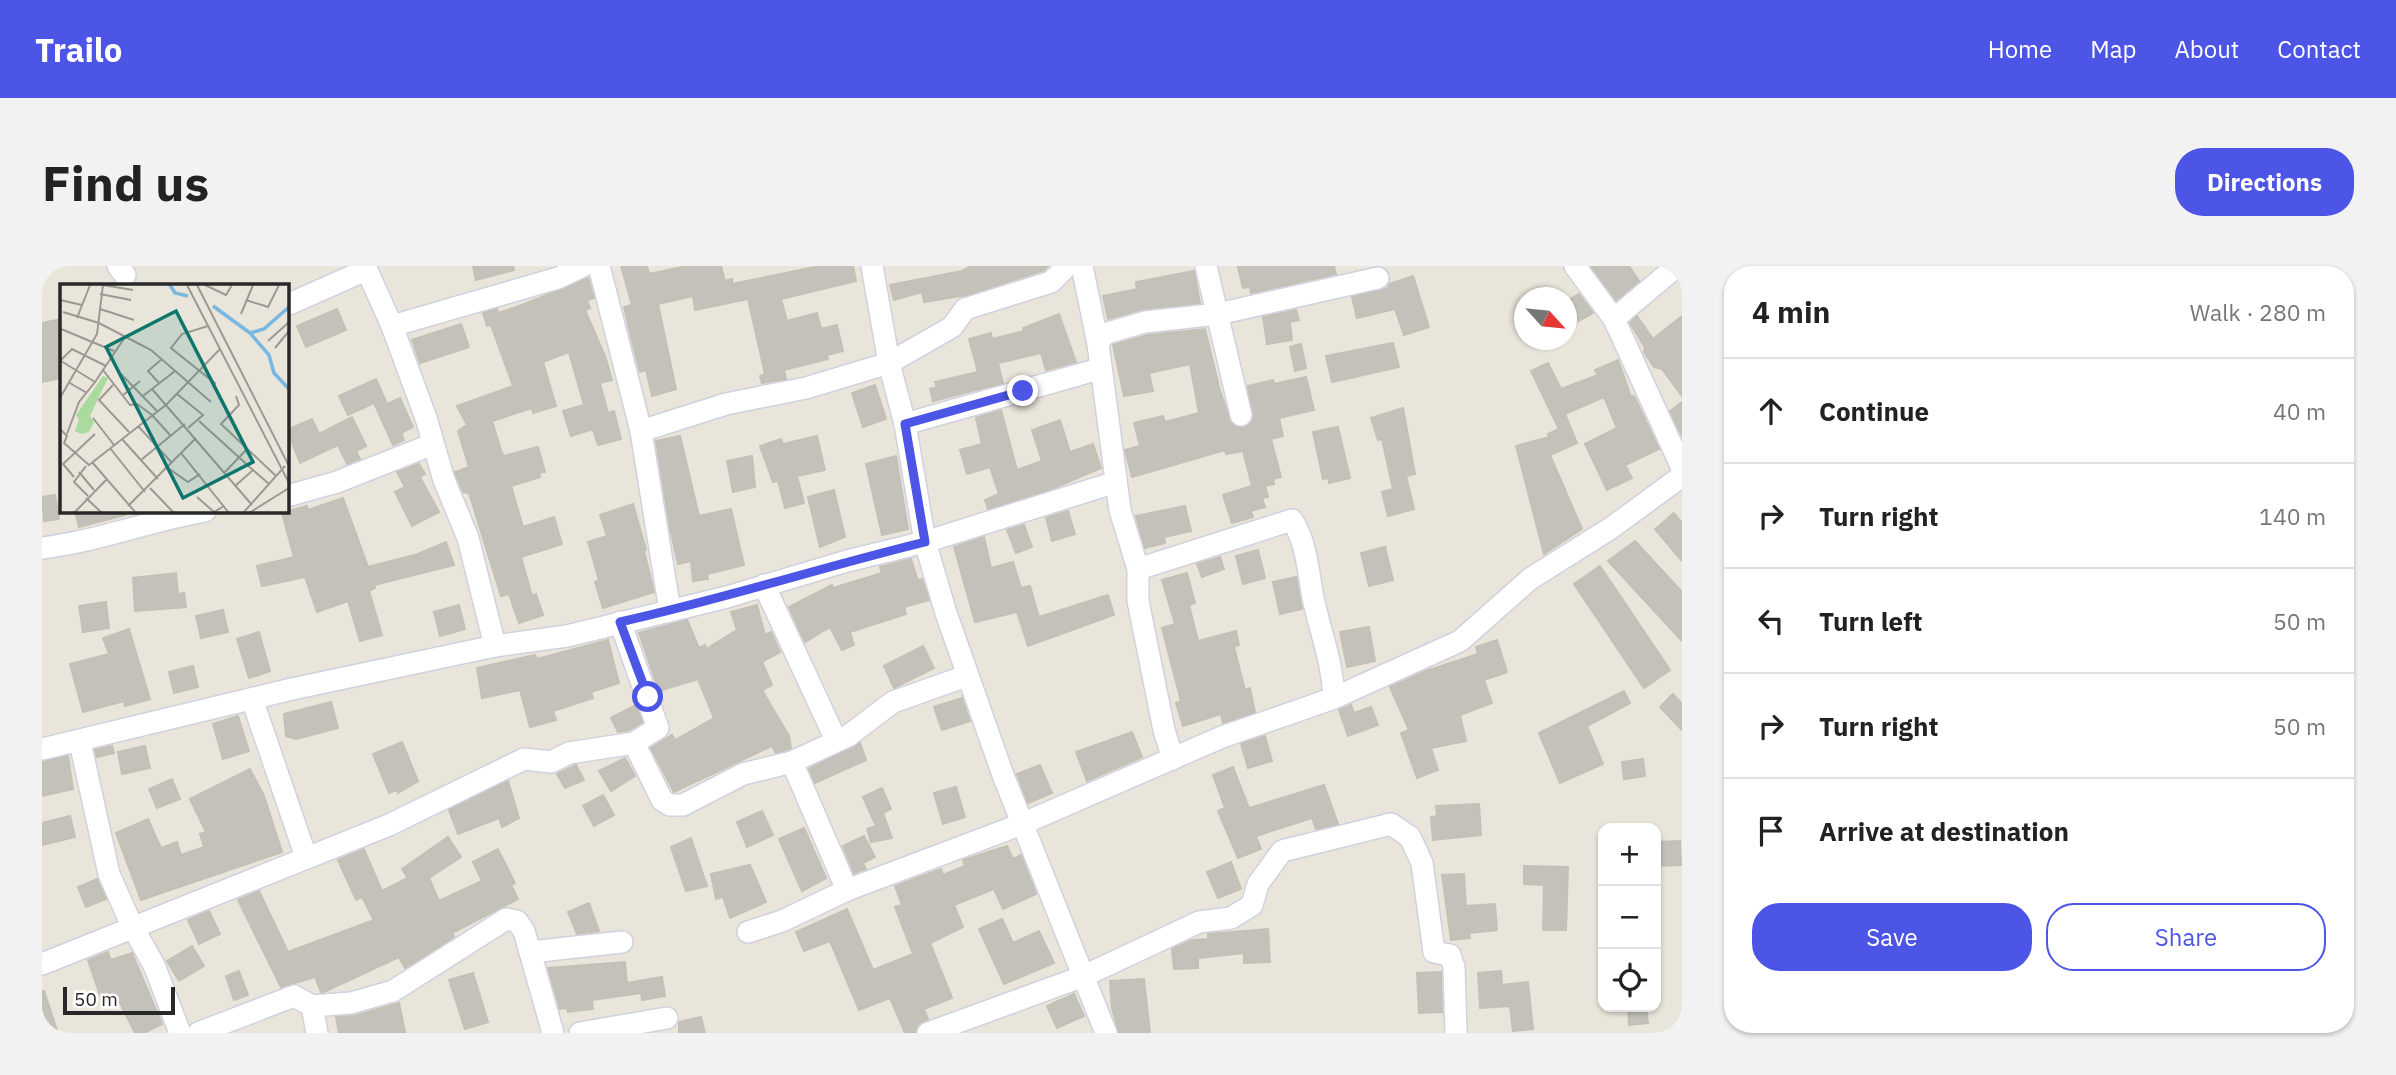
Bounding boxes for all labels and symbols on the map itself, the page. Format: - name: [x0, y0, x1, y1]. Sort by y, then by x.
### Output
- inset map: [60, 284, 289, 513]
- north arrow: [1514, 287, 1577, 350]
- route end: [1007, 375, 1038, 406]
- route start: [632, 681, 663, 712]
- scale bar: [63, 984, 175, 1016]

